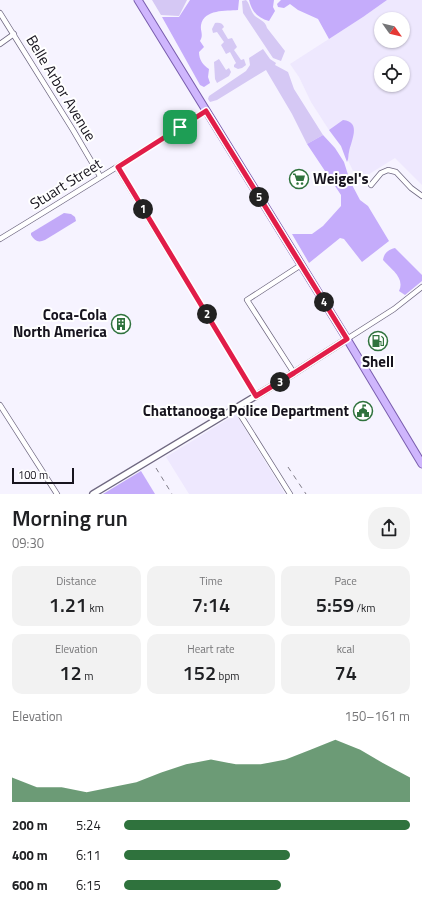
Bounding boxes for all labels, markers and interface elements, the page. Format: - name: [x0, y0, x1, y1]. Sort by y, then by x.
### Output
- north arrow: [374, 12, 410, 48]
- map controls: [374, 12, 410, 92]
- street label: Belle Arbor Avenue: [21, 30, 102, 145]
- button: locate: [374, 56, 410, 92]
- pin: [163, 110, 197, 144]
- icon: arrive: [169, 116, 191, 138]
- street label: Stuart Street: [25, 152, 107, 215]
- place label: Weigel's: [313, 167, 369, 190]
- supermarket icon: Weigel's: [288, 168, 310, 190]
- pin: 5: [249, 187, 269, 207]
- text: 5: [256, 189, 262, 205]
- pin: 1: [133, 199, 153, 219]
- text: 1: [140, 201, 146, 217]
- pin: 4: [314, 292, 334, 312]
- text: 4: [321, 294, 327, 310]
- place label: Coca-Cola North America: [13, 303, 107, 343]
- pin: 2: [197, 304, 217, 324]
- text: 2: [204, 306, 210, 322]
- building icon: Coca-Cola North America: [110, 313, 132, 335]
- fuel station icon: Shell: [367, 330, 389, 352]
- place label: Shell: [362, 350, 394, 373]
- pin: 3: [270, 372, 290, 392]
- text: 3: [277, 374, 283, 390]
- place label: Chattanooga Police Department: [143, 399, 350, 422]
- public building icon: Chattanooga Police Department: [352, 400, 374, 422]
- scale bar: [12, 466, 74, 485]
- text: 100 m: [18, 467, 48, 483]
- text: Morning run: [12, 501, 128, 535]
- button: share: [368, 507, 410, 549]
- text: 09:30: [12, 533, 44, 553]
- text: Distance: [56, 573, 96, 589]
- text: Time: [200, 573, 222, 589]
- text: Pace: [335, 573, 357, 589]
- text: 1.21: [49, 589, 87, 620]
- text: 7:14: [192, 589, 230, 620]
- text: 5:59: [316, 589, 354, 620]
- text: km: [87, 600, 104, 616]
- text: /km: [354, 600, 376, 616]
- text: Elevation: [55, 641, 98, 657]
- text: Heart rate: [187, 641, 235, 657]
- text: kcal: [337, 641, 355, 657]
- text: 12: [59, 657, 82, 688]
- text: 152: [183, 657, 216, 688]
- text: 74: [334, 657, 357, 688]
- text: m: [82, 668, 93, 684]
- text: bpm: [216, 668, 239, 684]
- text: Elevation: [12, 706, 63, 726]
- text: 150–161 m: [344, 706, 410, 726]
- text: 200 m: [12, 815, 48, 835]
- text: 5:24: [76, 815, 101, 835]
- text: 400 m: [12, 845, 48, 865]
- text: 6:11: [76, 845, 101, 865]
- text: 600 m: [12, 875, 48, 895]
- text: 6:15: [76, 875, 101, 895]

